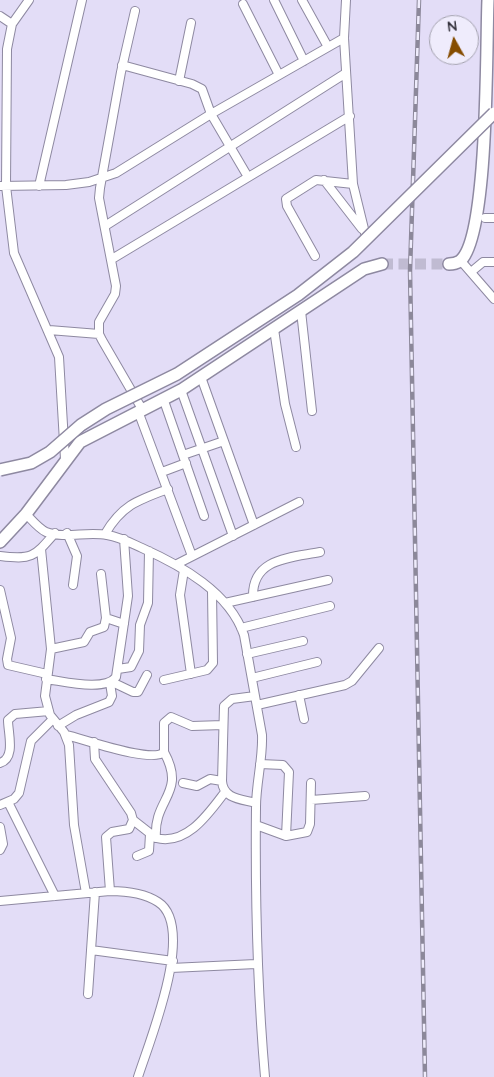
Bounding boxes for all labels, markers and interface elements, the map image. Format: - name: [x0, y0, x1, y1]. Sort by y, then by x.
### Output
- north arrow: [429, 15, 479, 65]
- text: N: [446, 17, 458, 36]

